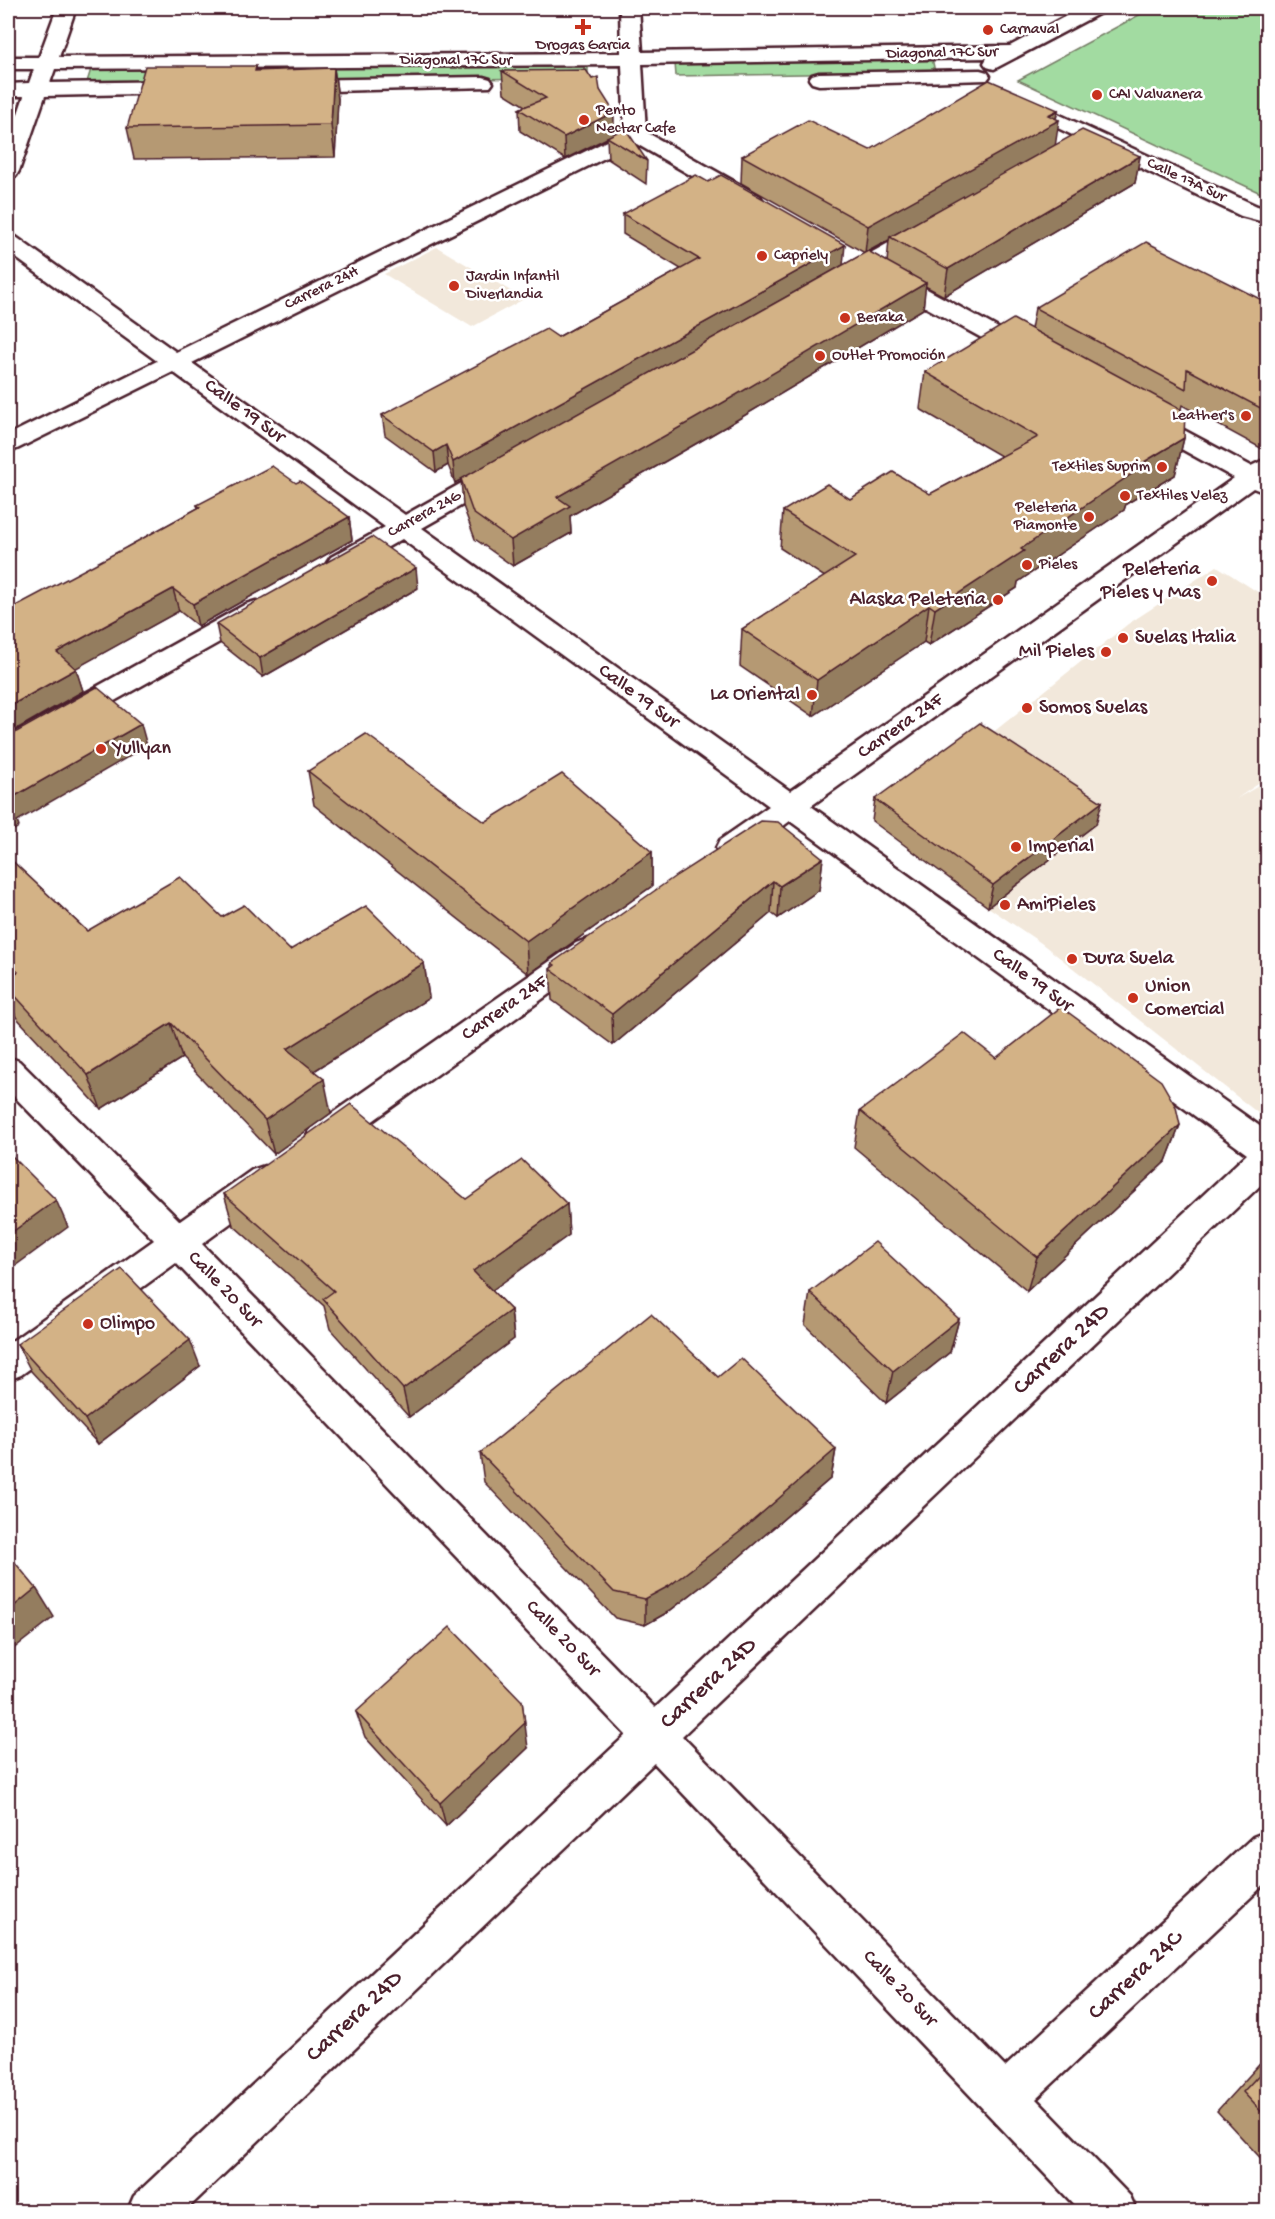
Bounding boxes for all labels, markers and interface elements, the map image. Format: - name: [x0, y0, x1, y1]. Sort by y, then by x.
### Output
- marker: Drogas Garcia: [576, 20, 590, 34]
- place label: Carnaval: [1000, 21, 1059, 40]
- marker: Carnaval: [981, 23, 995, 37]
- place label: Drogas Garcia: [535, 37, 631, 56]
- street label: Diagonal 17C Sur: [885, 44, 999, 64]
- street label: Diagonal 17C Sur: [399, 52, 513, 71]
- place label: CAI Valvanera: [1109, 86, 1204, 105]
- marker: CAI Valvanera: [1090, 88, 1104, 102]
- place label: Pento Nectar Cafe: [595, 102, 676, 139]
- marker: Pento Nectar Cafe: [577, 113, 591, 127]
- street label: Calle 17A Sur: [1143, 154, 1230, 208]
- place label: Capriely: [774, 247, 828, 266]
- marker: Capriely: [755, 249, 769, 263]
- street label: Carrera 24H: [282, 263, 363, 315]
- place label: Jardin Infantil Diverlandia: [465, 268, 560, 305]
- marker: Jardin Infantil Diverlandia: [447, 279, 461, 293]
- place label: Beraka: [856, 309, 905, 328]
- marker: Beraka: [838, 311, 852, 325]
- place label: Outlet Promoción: [832, 347, 945, 366]
- marker: Outlet Promoción: [813, 349, 827, 363]
- street label: Calle 19 Sur: [199, 375, 290, 450]
- place label: Leather's: [1172, 407, 1235, 426]
- marker: Leather's: [1239, 409, 1253, 423]
- place label: Textiles Suprim: [1051, 458, 1151, 477]
- marker: Textiles Suprim: [1155, 460, 1169, 474]
- street label: Carrera 24G: [385, 487, 466, 543]
- place label: Textiles Velez: [1136, 487, 1228, 506]
- marker: Textiles Velez: [1118, 489, 1132, 503]
- place label: Peleteria Piamonte: [1013, 499, 1078, 536]
- marker: Peleteria Piamonte: [1082, 510, 1096, 524]
- place label: Pieles: [1038, 556, 1078, 575]
- marker: Pieles: [1020, 558, 1034, 572]
- place label: Peleteria Pieles y Mas: [1100, 559, 1201, 605]
- marker: Peleteria Pieles y Mas: [1205, 574, 1219, 588]
- place label: Alaska Peleteria: [849, 589, 987, 612]
- marker: Alaska Peleteria: [991, 593, 1005, 607]
- place label: Suelas Italia: [1135, 627, 1236, 650]
- marker: Suelas Italia: [1116, 631, 1130, 645]
- place label: Mil Pieles: [1019, 641, 1095, 664]
- marker: Mil Pieles: [1099, 645, 1113, 659]
- street label: Calle 19 Sur: [593, 660, 684, 735]
- place label: La Oriental: [710, 684, 800, 707]
- marker: La Oriental: [805, 688, 819, 702]
- street label: Carrera 24F: [854, 688, 950, 765]
- place label: Somos Suelas: [1039, 697, 1148, 720]
- marker: Somos Suelas: [1020, 701, 1034, 715]
- place label: Yullyan: [111, 738, 171, 761]
- marker: Yullyan: [94, 742, 108, 756]
- place label: Imperial: [1028, 836, 1094, 859]
- marker: Imperial: [1009, 840, 1023, 854]
- place label: AmiPieles: [1017, 894, 1096, 917]
- marker: AmiPieles: [998, 898, 1012, 912]
- street label: Calle 19 Sur: [987, 944, 1078, 1019]
- place label: Dura Suela: [1082, 948, 1175, 971]
- marker: Dura Suela: [1065, 952, 1079, 966]
- street label: Carrera 24F: [458, 970, 554, 1047]
- place label: Union Comercial: [1145, 976, 1224, 1022]
- marker: Union Comercial: [1126, 991, 1140, 1005]
- street label: Calle 20 Sur: [182, 1247, 267, 1334]
- street label: Carrera 24D: [1008, 1298, 1117, 1402]
- place label: Olimpo: [100, 1313, 155, 1336]
- marker: Olimpo: [81, 1317, 95, 1331]
- street label: Calle 20 Sur: [520, 1596, 605, 1683]
- street label: Carrera 24D: [655, 1632, 764, 1736]
- street label: Carrera 24C: [1082, 1923, 1191, 2027]
- street label: Calle 20 Sur: [857, 1946, 942, 2033]
- street label: Carrera 24D: [301, 1965, 410, 2069]

